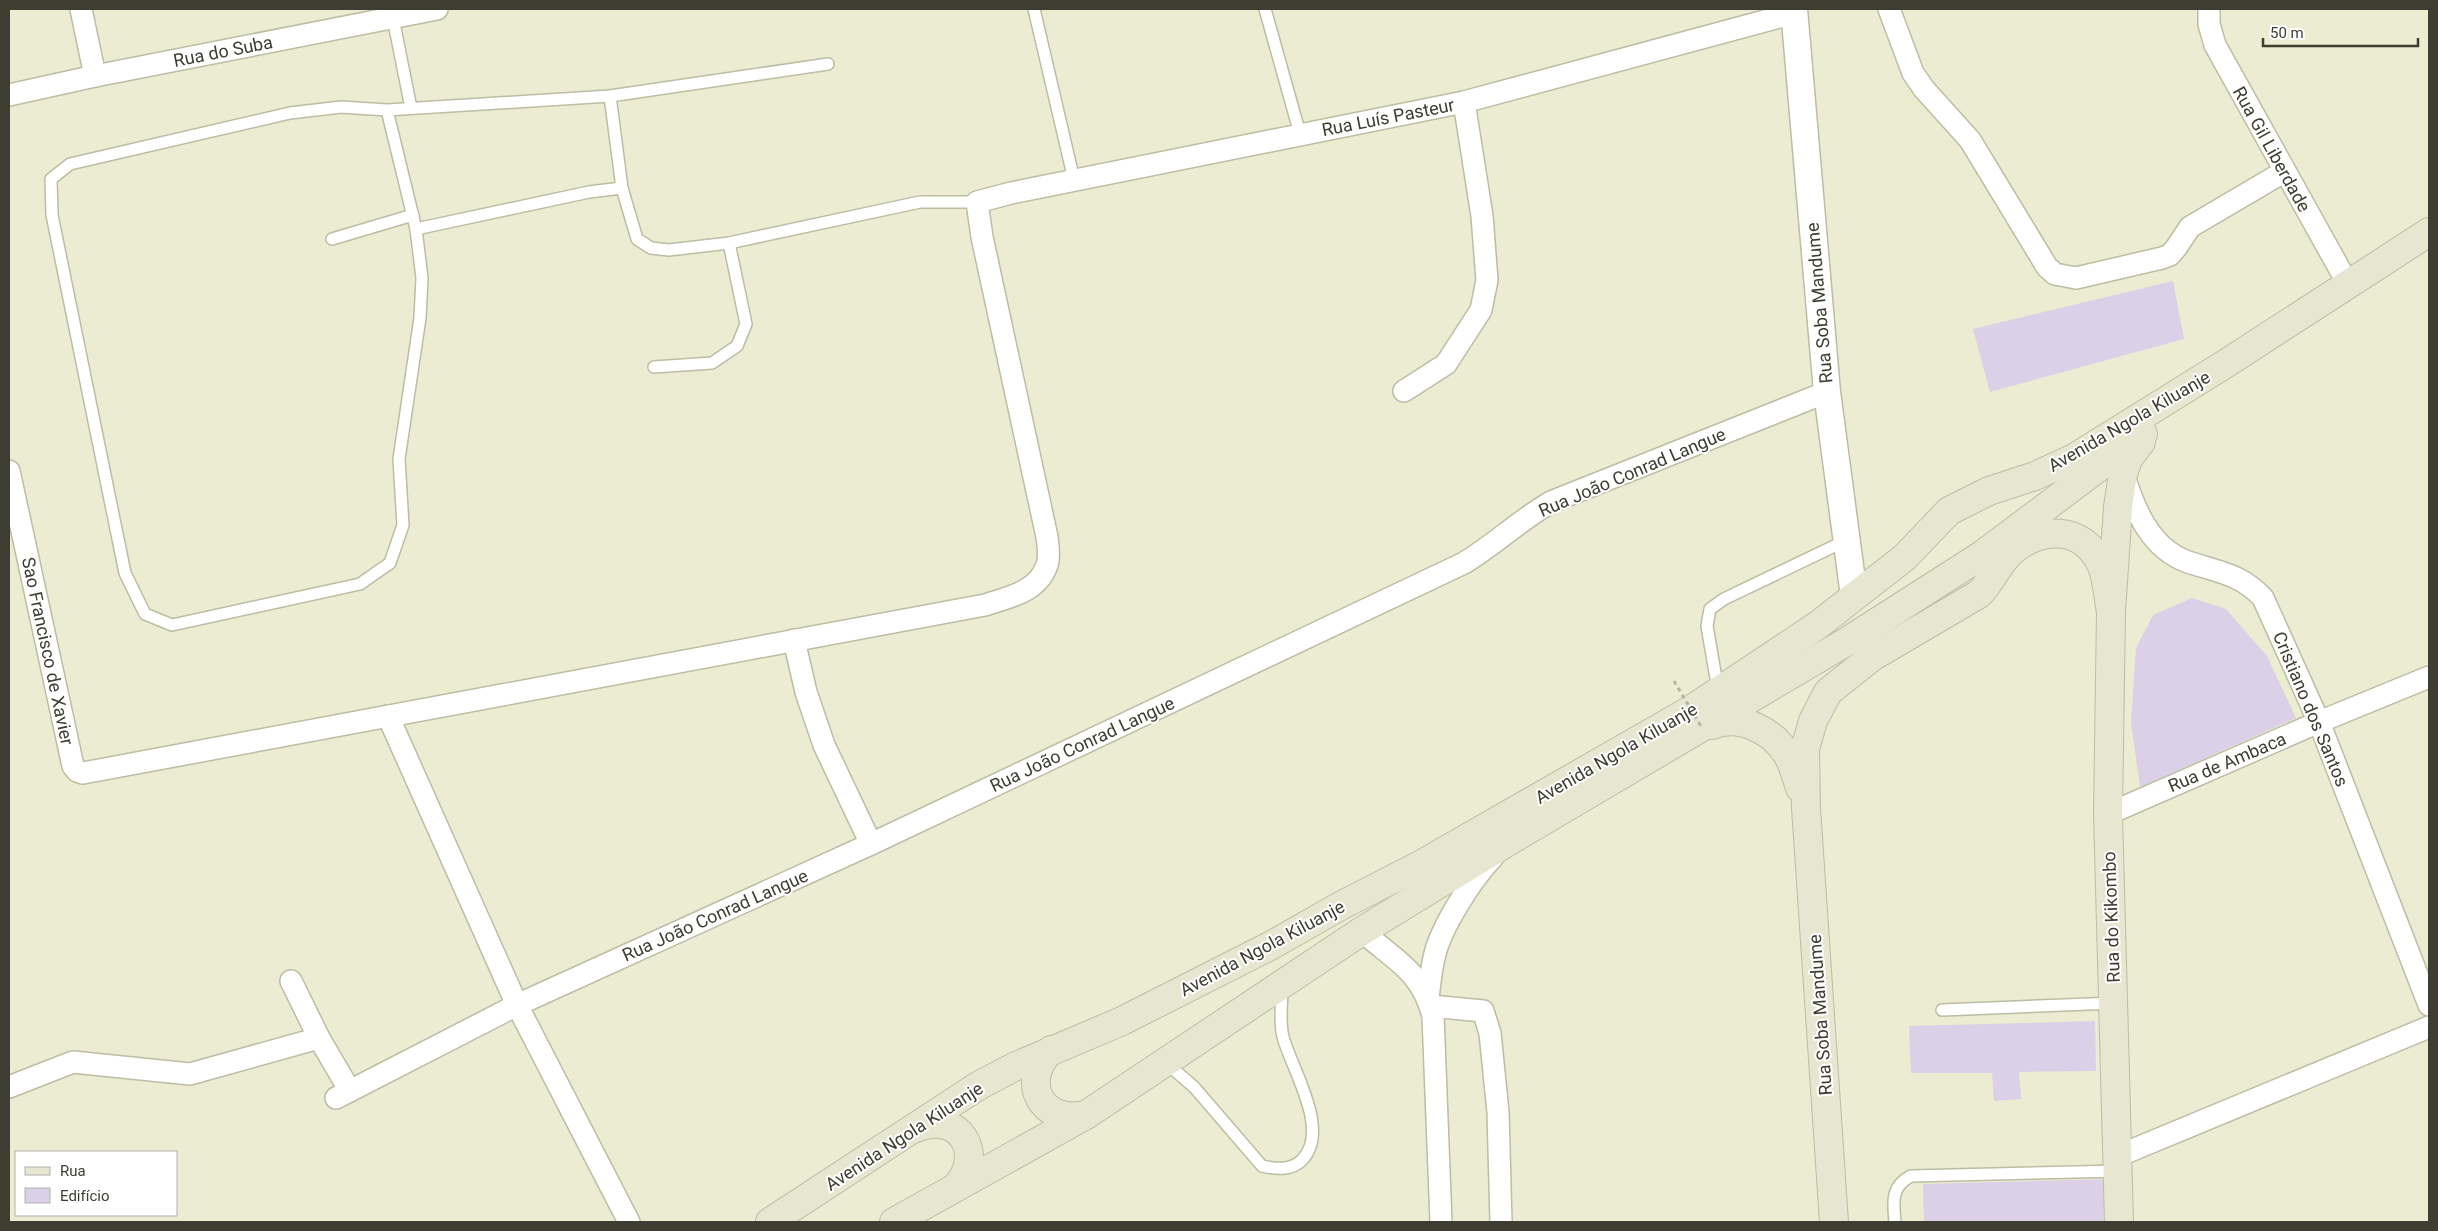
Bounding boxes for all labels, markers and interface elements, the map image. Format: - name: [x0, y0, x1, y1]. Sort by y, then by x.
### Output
- scale bar: [2263, 15, 2418, 47]
- text: 50 m: [2270, 24, 2304, 42]
- street label: Rua do Suba: [172, 31, 274, 71]
- street label: Rua Gil Liberdade: [2229, 83, 2315, 215]
- street label: Rua Luís Pasteur: [1320, 94, 1456, 140]
- street label: Rua Soba Mandume: [1802, 222, 1836, 384]
- street label: Avenida Ngola Kiluanje: [2044, 366, 2214, 476]
- street label: Rua João Conrad Langue: [1535, 423, 1729, 521]
- street label: Sao Francisco de Xavier: [18, 555, 78, 747]
- street label: Cristiano dos Santos: [2269, 628, 2353, 790]
- street label: Rua João Conrad Langue: [986, 692, 1178, 796]
- street label: Avenida Ngola Kiluanje: [1531, 698, 1701, 808]
- street label: Rua de Ambaca: [2165, 728, 2289, 796]
- street label: Rua do Kikombo: [2098, 851, 2124, 983]
- street label: Rua João Conrad Langue: [619, 865, 811, 965]
- street label: Avenida Ngola Kiluanje: [1176, 896, 1348, 1000]
- street label: Rua Soba Mandume: [1804, 934, 1836, 1096]
- street label: Avenida Ngola Kiluanje: [821, 1077, 987, 1195]
- legend: [15, 1151, 178, 1216]
- text: Rua: [60, 1162, 86, 1180]
- text: Edifício: [60, 1187, 109, 1205]

